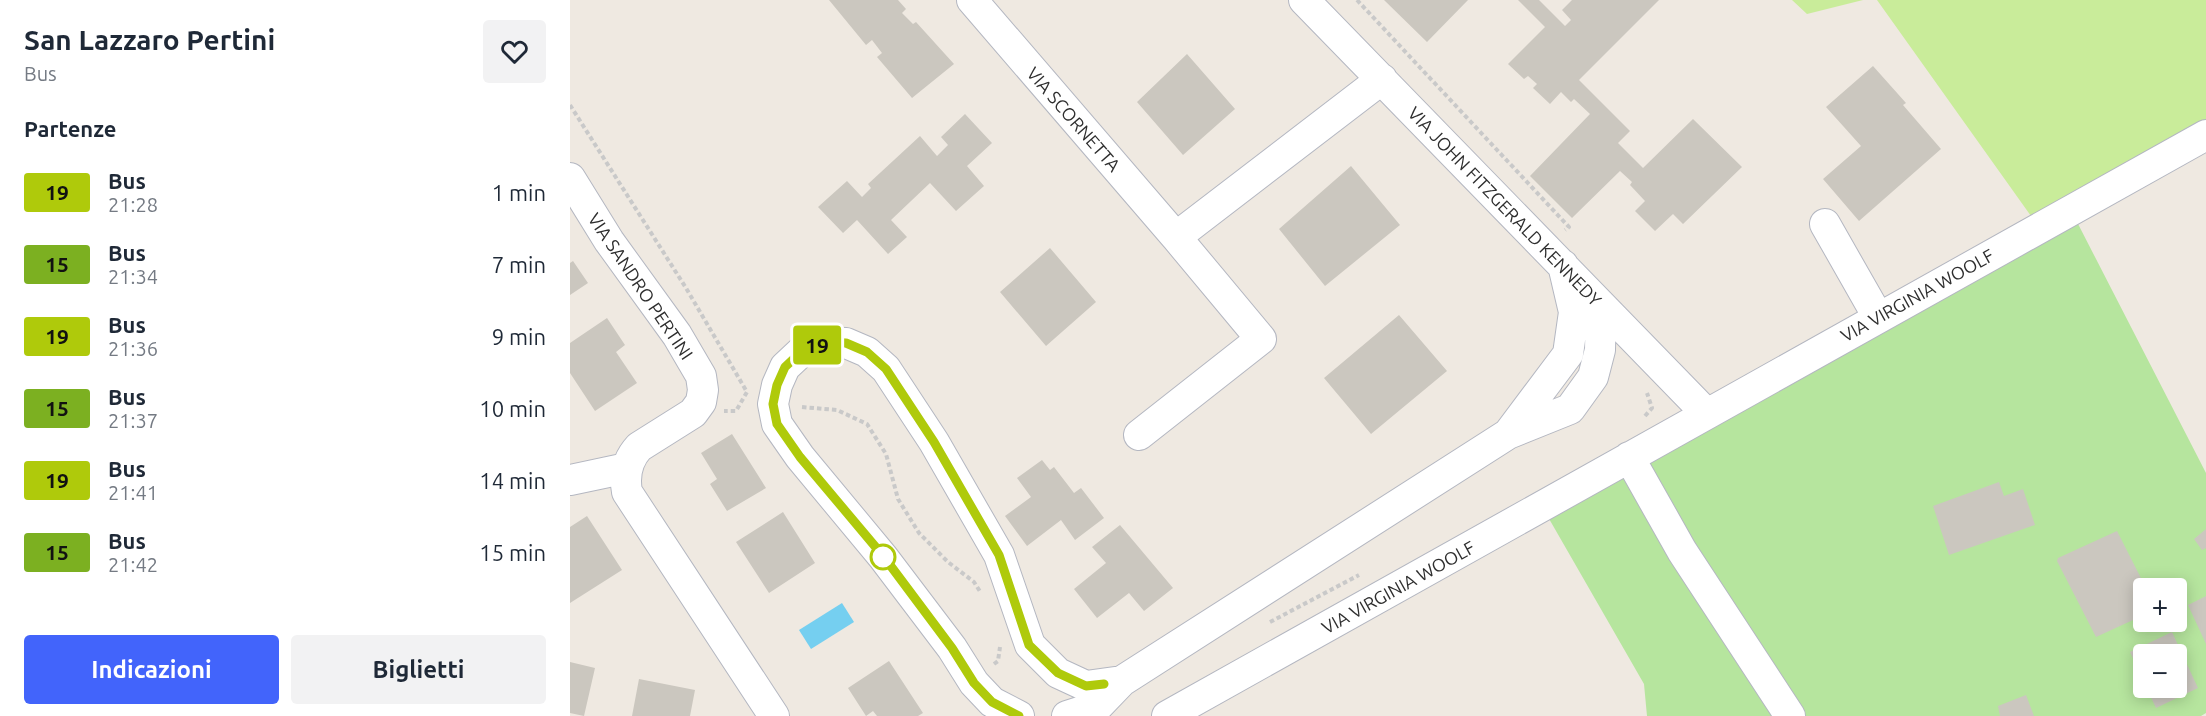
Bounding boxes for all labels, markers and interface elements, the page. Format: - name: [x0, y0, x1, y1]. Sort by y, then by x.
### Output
- button: heart: [483, 20, 546, 83]
- text: San Lazzaro Pertini: [24, 24, 275, 55]
- text: Bus: [24, 62, 57, 85]
- street label: VIA SCORNETTA: [1023, 63, 1125, 175]
- street label: VIA JOHN FITZGERALD KENNEDY: [1404, 102, 1606, 310]
- text: Partenze: [24, 116, 116, 141]
- text: Bus: [108, 168, 146, 193]
- text: 19: [45, 180, 69, 204]
- text: 1 min: [492, 180, 546, 205]
- text: 21:28: [108, 193, 158, 216]
- street label: VIA SANDRO PERTINI: [585, 209, 697, 363]
- text: Bus: [108, 240, 146, 265]
- street label: VIA VIRGINIA WOOLF: [1837, 245, 1997, 345]
- text: 15: [45, 252, 69, 276]
- text: 7 min: [492, 252, 546, 277]
- text: 21:34: [108, 265, 158, 288]
- text: Bus: [108, 312, 146, 337]
- text: 19: [45, 324, 69, 348]
- text: 9 min: [492, 324, 546, 349]
- line badge: 19: [790, 326, 844, 364]
- text: 19: [805, 333, 829, 357]
- text: 21:36: [108, 337, 158, 360]
- text: Bus: [108, 384, 146, 409]
- text: 15: [45, 396, 69, 420]
- text: 10 min: [479, 396, 546, 421]
- text: 21:37: [108, 409, 158, 432]
- text: Bus: [108, 456, 146, 481]
- text: 19: [45, 468, 69, 492]
- text: 14 min: [479, 468, 546, 493]
- text: 21:41: [108, 481, 158, 504]
- text: Bus: [108, 528, 146, 553]
- street label: VIA VIRGINIA WOOLF: [1318, 537, 1478, 637]
- text: 15: [45, 540, 69, 564]
- text: 15 min: [479, 540, 546, 565]
- unlabelled marker: [870, 544, 896, 570]
- text: 21:42: [108, 553, 158, 576]
- map controls: [2133, 578, 2187, 698]
- button: +: [2133, 578, 2187, 632]
- button: Indicazioni: [24, 635, 279, 704]
- button: Biglietti: [291, 635, 546, 704]
- button: −: [2133, 644, 2187, 698]

